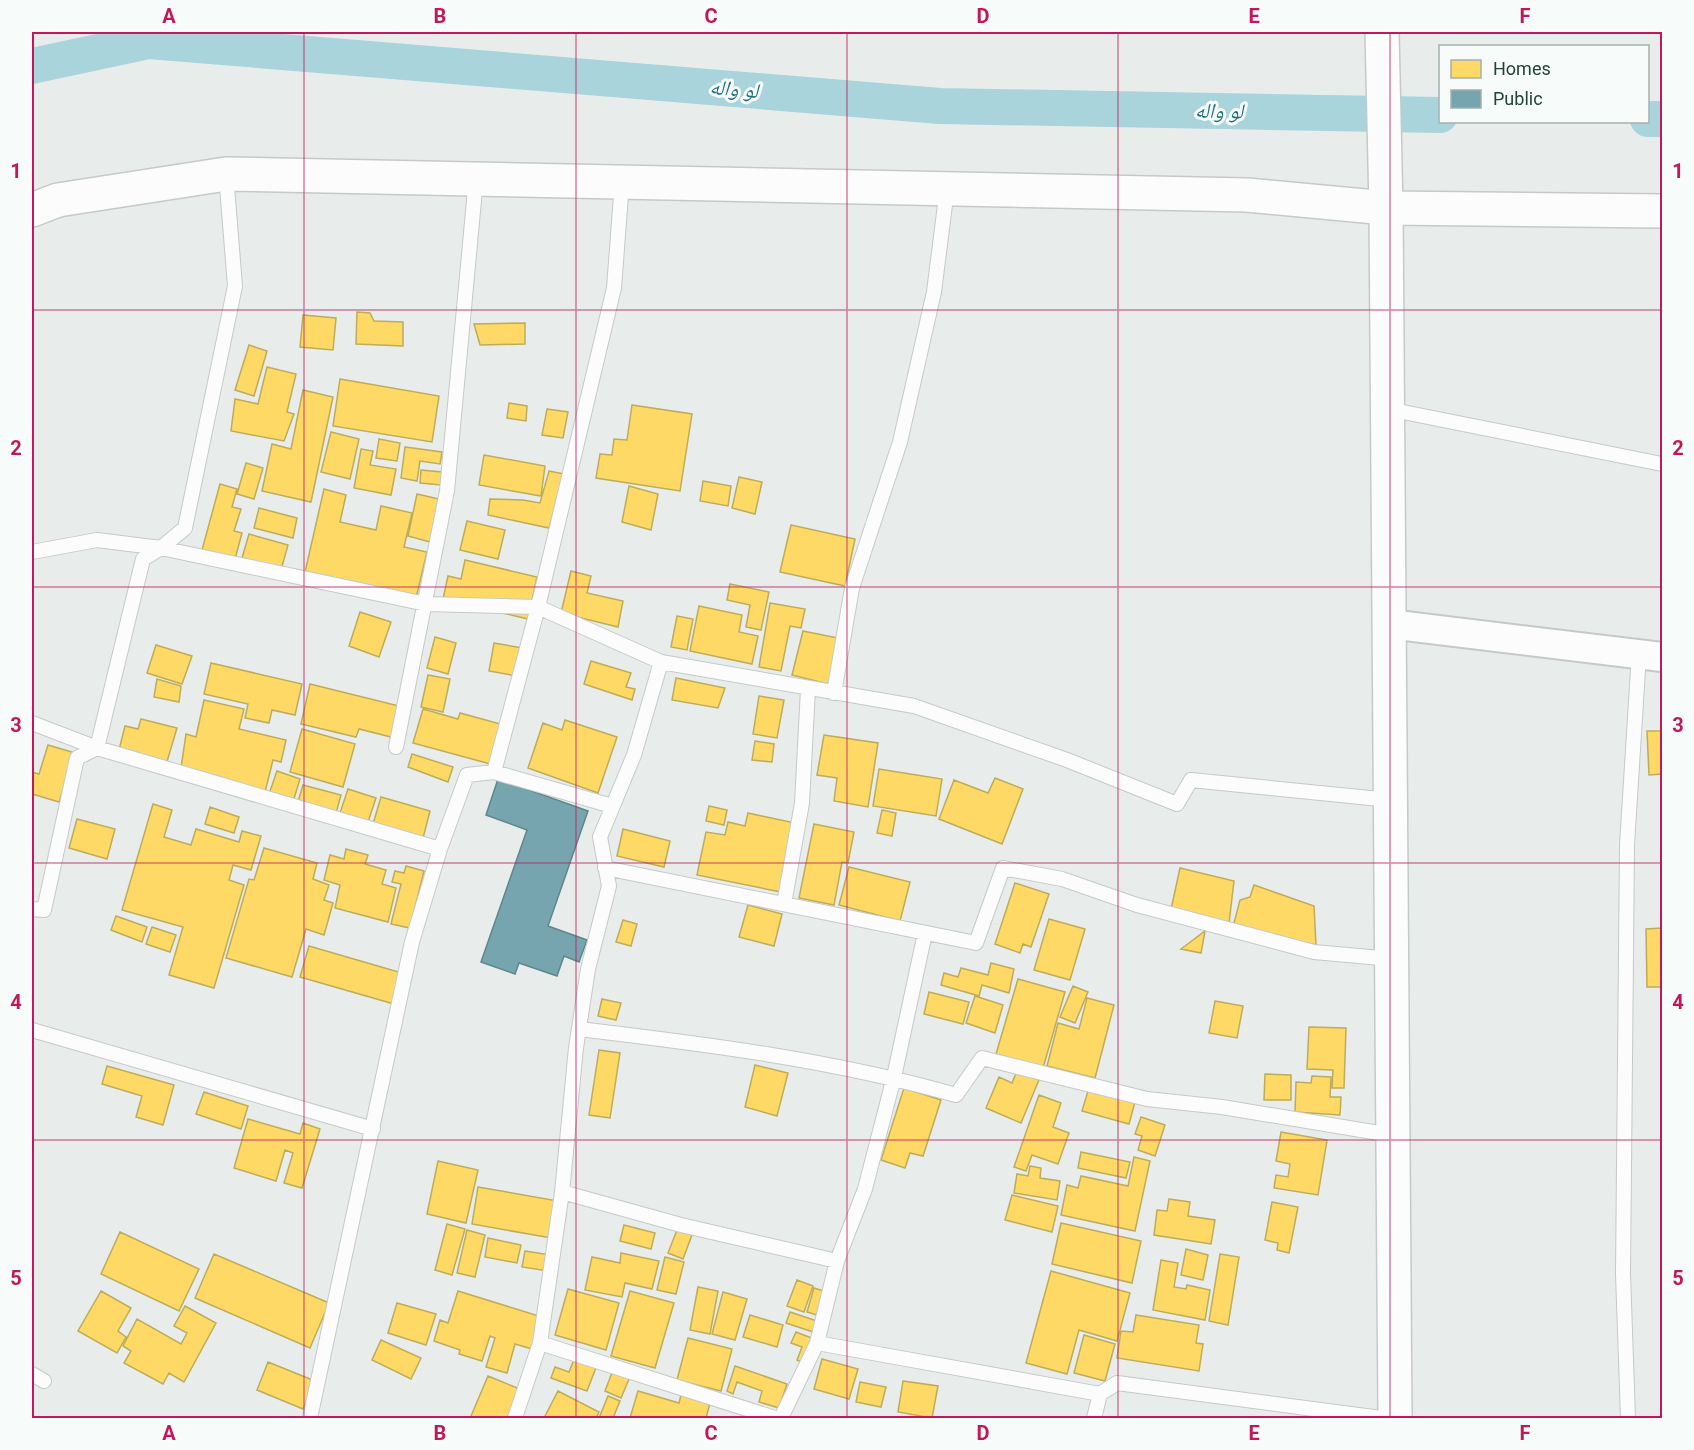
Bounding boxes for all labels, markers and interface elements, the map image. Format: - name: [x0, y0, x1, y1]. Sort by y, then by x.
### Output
- text: A: [162, 4, 176, 28]
- text: B: [434, 4, 446, 28]
- text: C: [704, 4, 718, 28]
- text: D: [977, 4, 990, 28]
- text: E: [1248, 4, 1260, 28]
- text: F: [1520, 4, 1531, 28]
- legend: [1439, 45, 1649, 123]
- text: Homes: [1493, 58, 1551, 79]
- water label: لو واله: [709, 75, 762, 103]
- text: Public: [1493, 88, 1543, 109]
- water label: لو واله: [1195, 99, 1246, 123]
- text: 1: [10, 159, 22, 183]
- text: 1: [1672, 159, 1684, 183]
- text: 2: [10, 436, 22, 460]
- text: 2: [1672, 436, 1684, 460]
- text: 3: [10, 713, 22, 737]
- text: 3: [1672, 713, 1684, 737]
- text: 4: [10, 990, 22, 1014]
- text: 4: [1672, 990, 1684, 1014]
- text: 5: [10, 1266, 22, 1290]
- text: 5: [1672, 1266, 1684, 1290]
- text: A: [162, 1421, 176, 1445]
- text: B: [434, 1421, 446, 1445]
- text: C: [704, 1421, 718, 1445]
- text: D: [977, 1421, 990, 1445]
- text: E: [1248, 1421, 1260, 1445]
- text: F: [1520, 1421, 1531, 1445]

